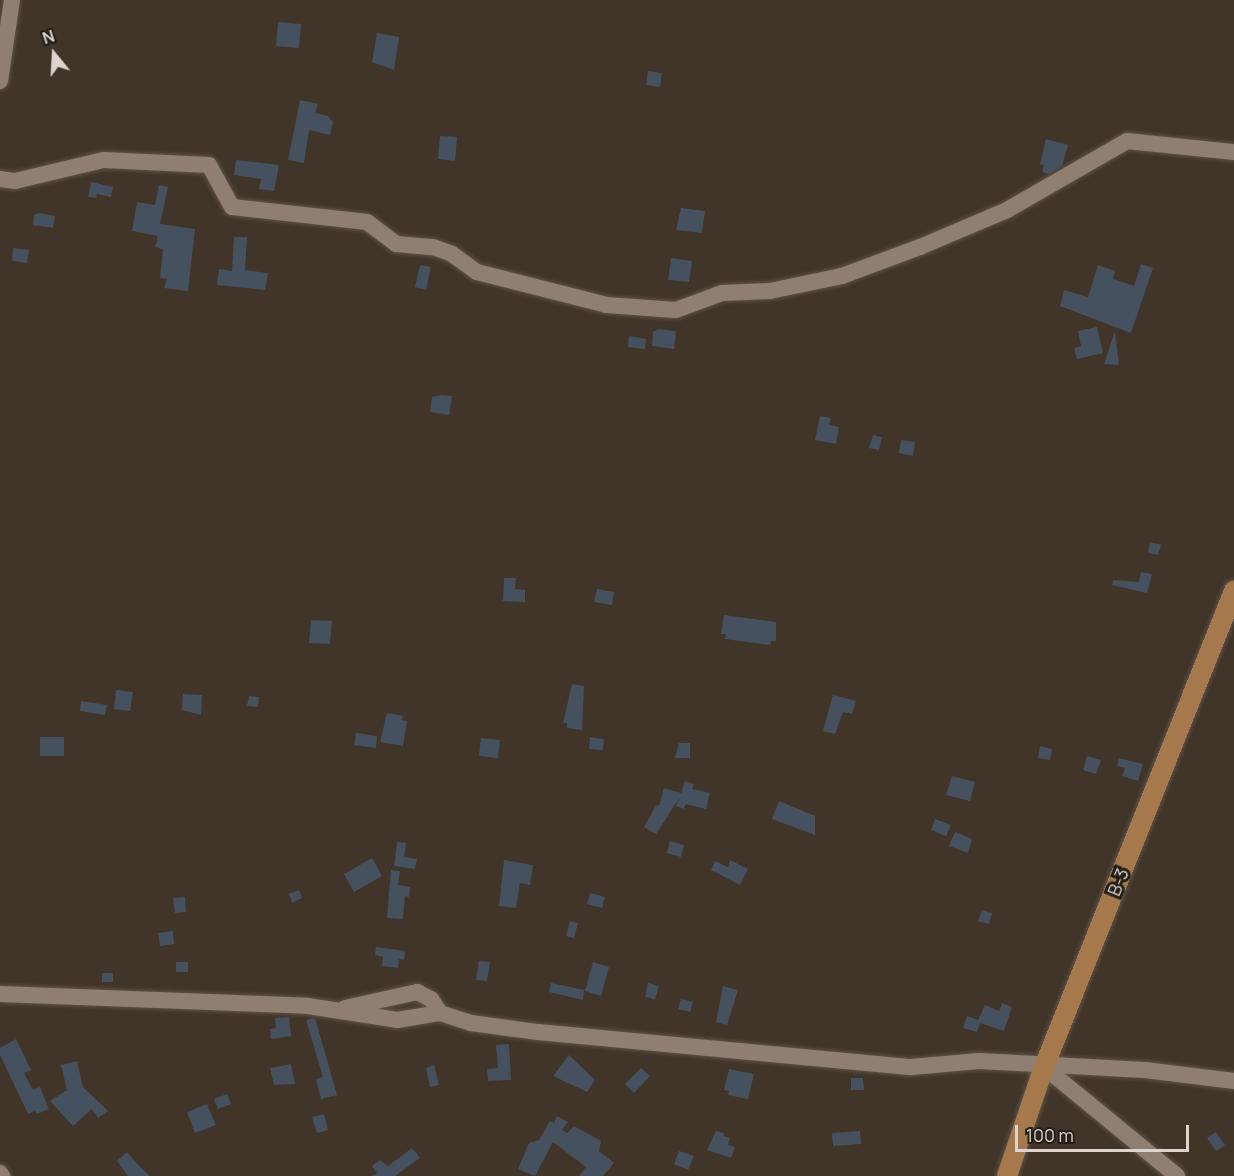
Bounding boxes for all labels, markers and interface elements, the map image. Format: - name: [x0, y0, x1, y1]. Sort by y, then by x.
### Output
- north arrow: [24, 24, 84, 84]
- text: N: [40, 25, 57, 49]
- street label: B-3: [1103, 865, 1133, 899]
- scale bar: [1018, 1113, 1192, 1151]
- text: 100 m: [1026, 1123, 1074, 1147]

